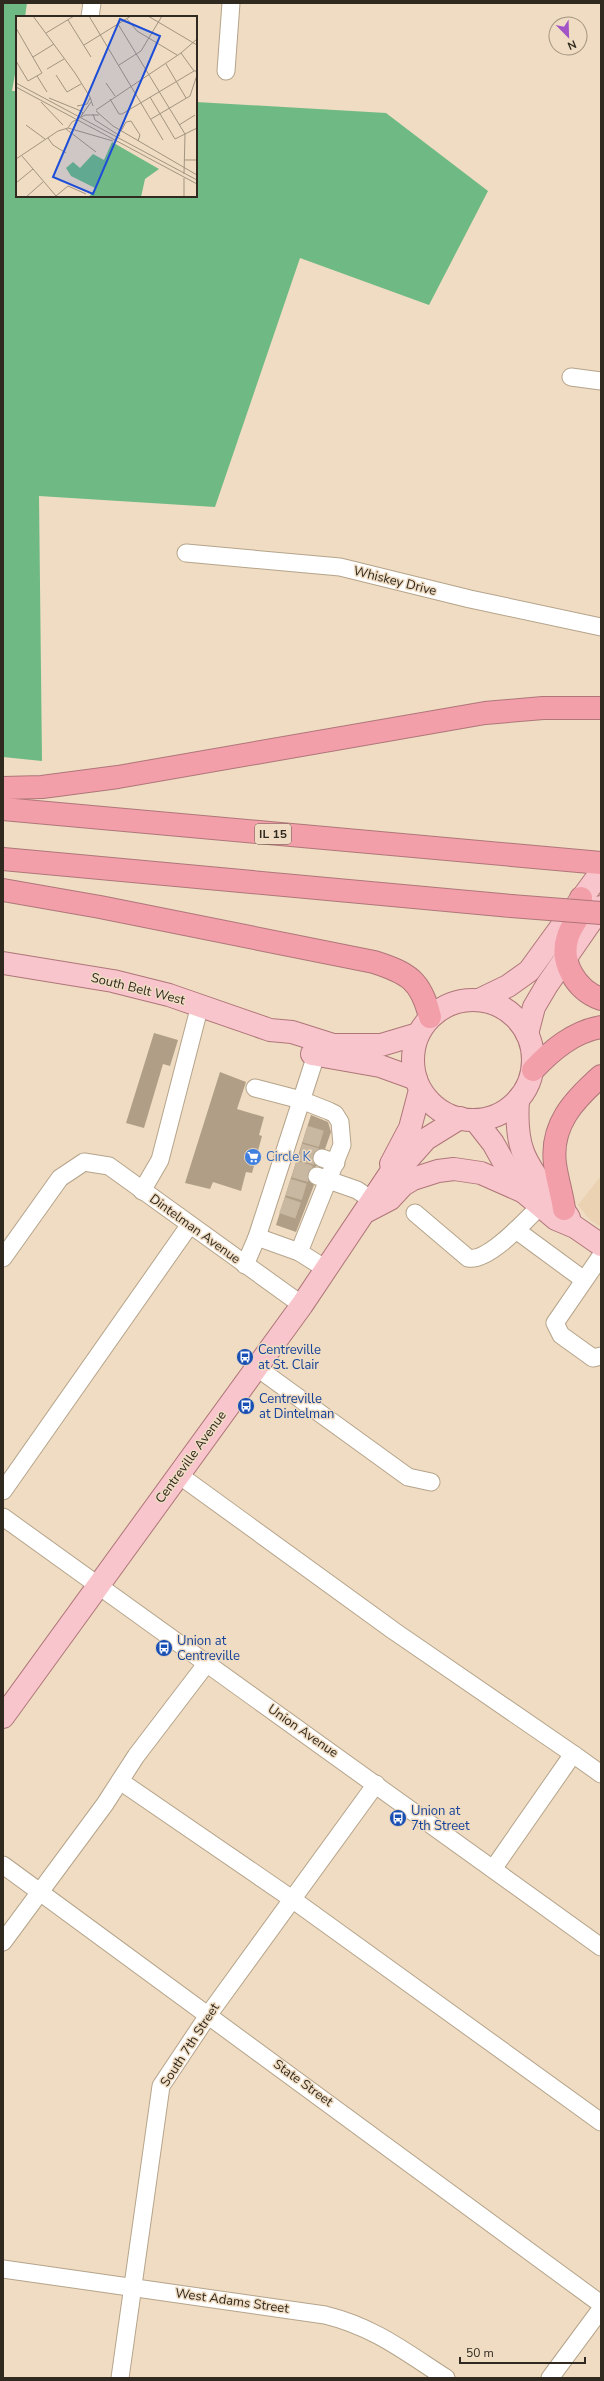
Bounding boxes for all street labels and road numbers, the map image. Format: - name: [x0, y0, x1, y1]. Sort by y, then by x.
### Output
- street label: Whiskey Drive: [352, 562, 438, 600]
- road number: IL 15: [255, 824, 291, 844]
- street label: South Belt West: [89, 969, 187, 1009]
- street label: Dintelman Avenue: [146, 1190, 244, 1268]
- street label: Centreville Avenue: [151, 1407, 231, 1507]
- street label: Union Avenue: [264, 1700, 342, 1762]
- street label: South 7th Street: [156, 1999, 224, 2090]
- street label: State Street: [270, 2055, 337, 2111]
- street label: West Adams Street: [174, 2284, 290, 2318]

